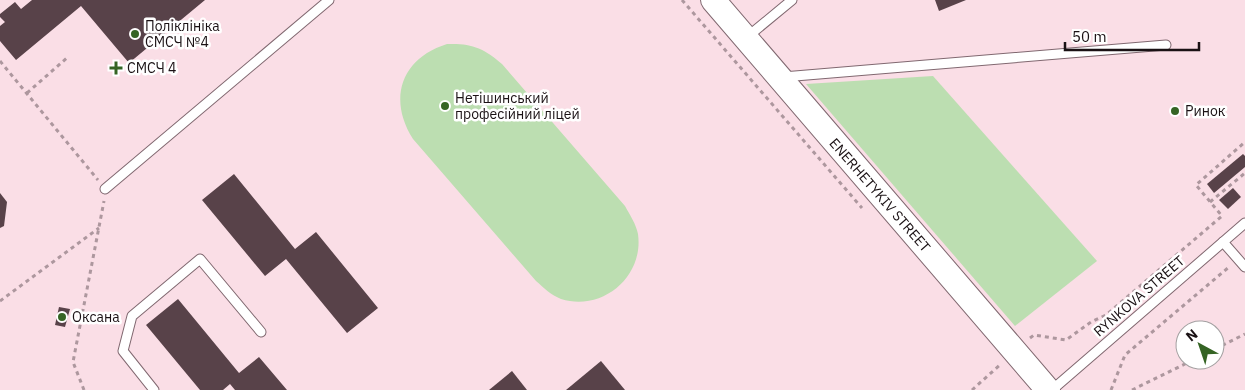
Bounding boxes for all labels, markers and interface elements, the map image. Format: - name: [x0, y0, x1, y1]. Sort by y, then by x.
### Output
- place label: Поліклініка СМСЧ №4: [145, 17, 220, 51]
- scale bar: [1065, 20, 1199, 52]
- text: 50 m: [1072, 27, 1107, 46]
- marker: Поліклініка СМСЧ №4: [129, 28, 141, 40]
- place label: СМСЧ 4: [127, 59, 177, 77]
- marker: СМСЧ 4: [109, 61, 123, 75]
- place label: Нетішинський професійний ліцей: [455, 89, 580, 123]
- marker: Нетішинський професійний ліцей: [439, 100, 451, 112]
- place label: Ринок: [1185, 102, 1226, 120]
- marker: Ринок: [1169, 105, 1181, 117]
- street label: ENERHETYKIV STREET: [826, 134, 934, 256]
- street label: RYNKOVA STREET: [1090, 252, 1188, 340]
- place label: Оксана: [72, 308, 120, 326]
- marker: Оксана: [56, 311, 68, 323]
- north arrow: [1175, 320, 1225, 370]
- text: N: [1182, 325, 1201, 345]

